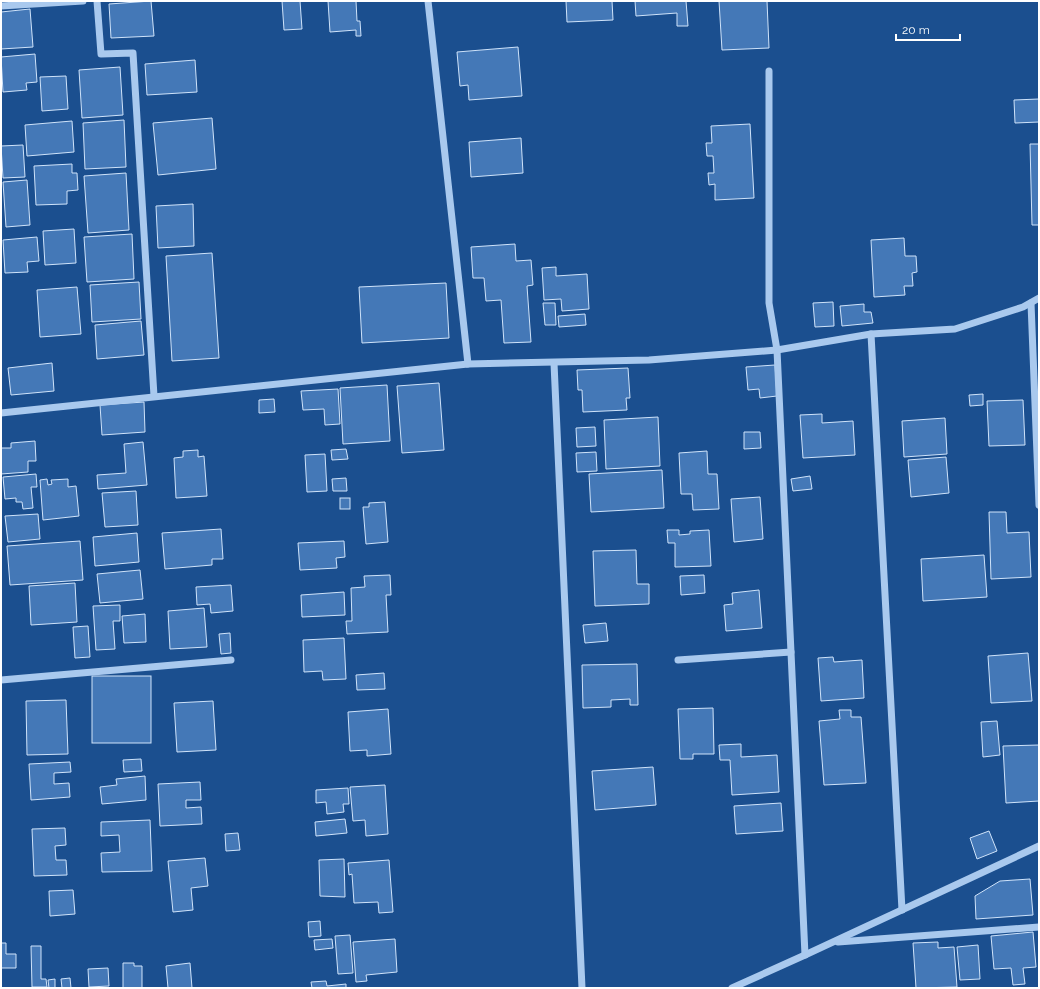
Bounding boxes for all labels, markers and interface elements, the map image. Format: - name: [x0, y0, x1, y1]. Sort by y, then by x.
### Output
- scale bar: [896, 16, 960, 42]
- text: 20 m: [902, 23, 930, 37]

